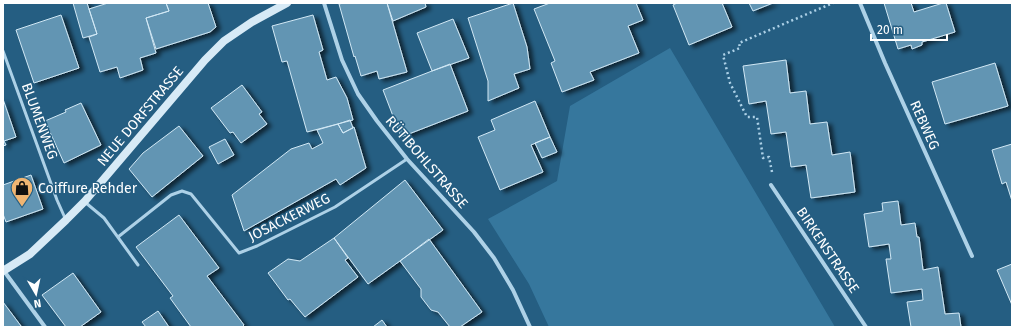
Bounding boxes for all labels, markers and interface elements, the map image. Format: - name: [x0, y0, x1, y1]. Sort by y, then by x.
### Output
- scale bar: [871, 16, 947, 42]
- text: 20 m: [877, 23, 903, 37]
- street label: NEUE DORFSTRASSE: [94, 63, 187, 170]
- street label: BLUMENWEG: [18, 81, 61, 162]
- street label: REBWEG: [906, 98, 943, 152]
- street label: RÜTIBOHLSTRASSE: [382, 112, 472, 212]
- shop icon: Coiffure Rehder: [9, 175, 35, 208]
- place label: Coiffure Rehder: [38, 180, 138, 197]
- street label: JOSACKERWEG: [246, 190, 333, 245]
- street label: BIRKENSTRASSE: [793, 204, 863, 297]
- north arrow: [16, 274, 56, 314]
- text: N: [33, 296, 42, 310]

